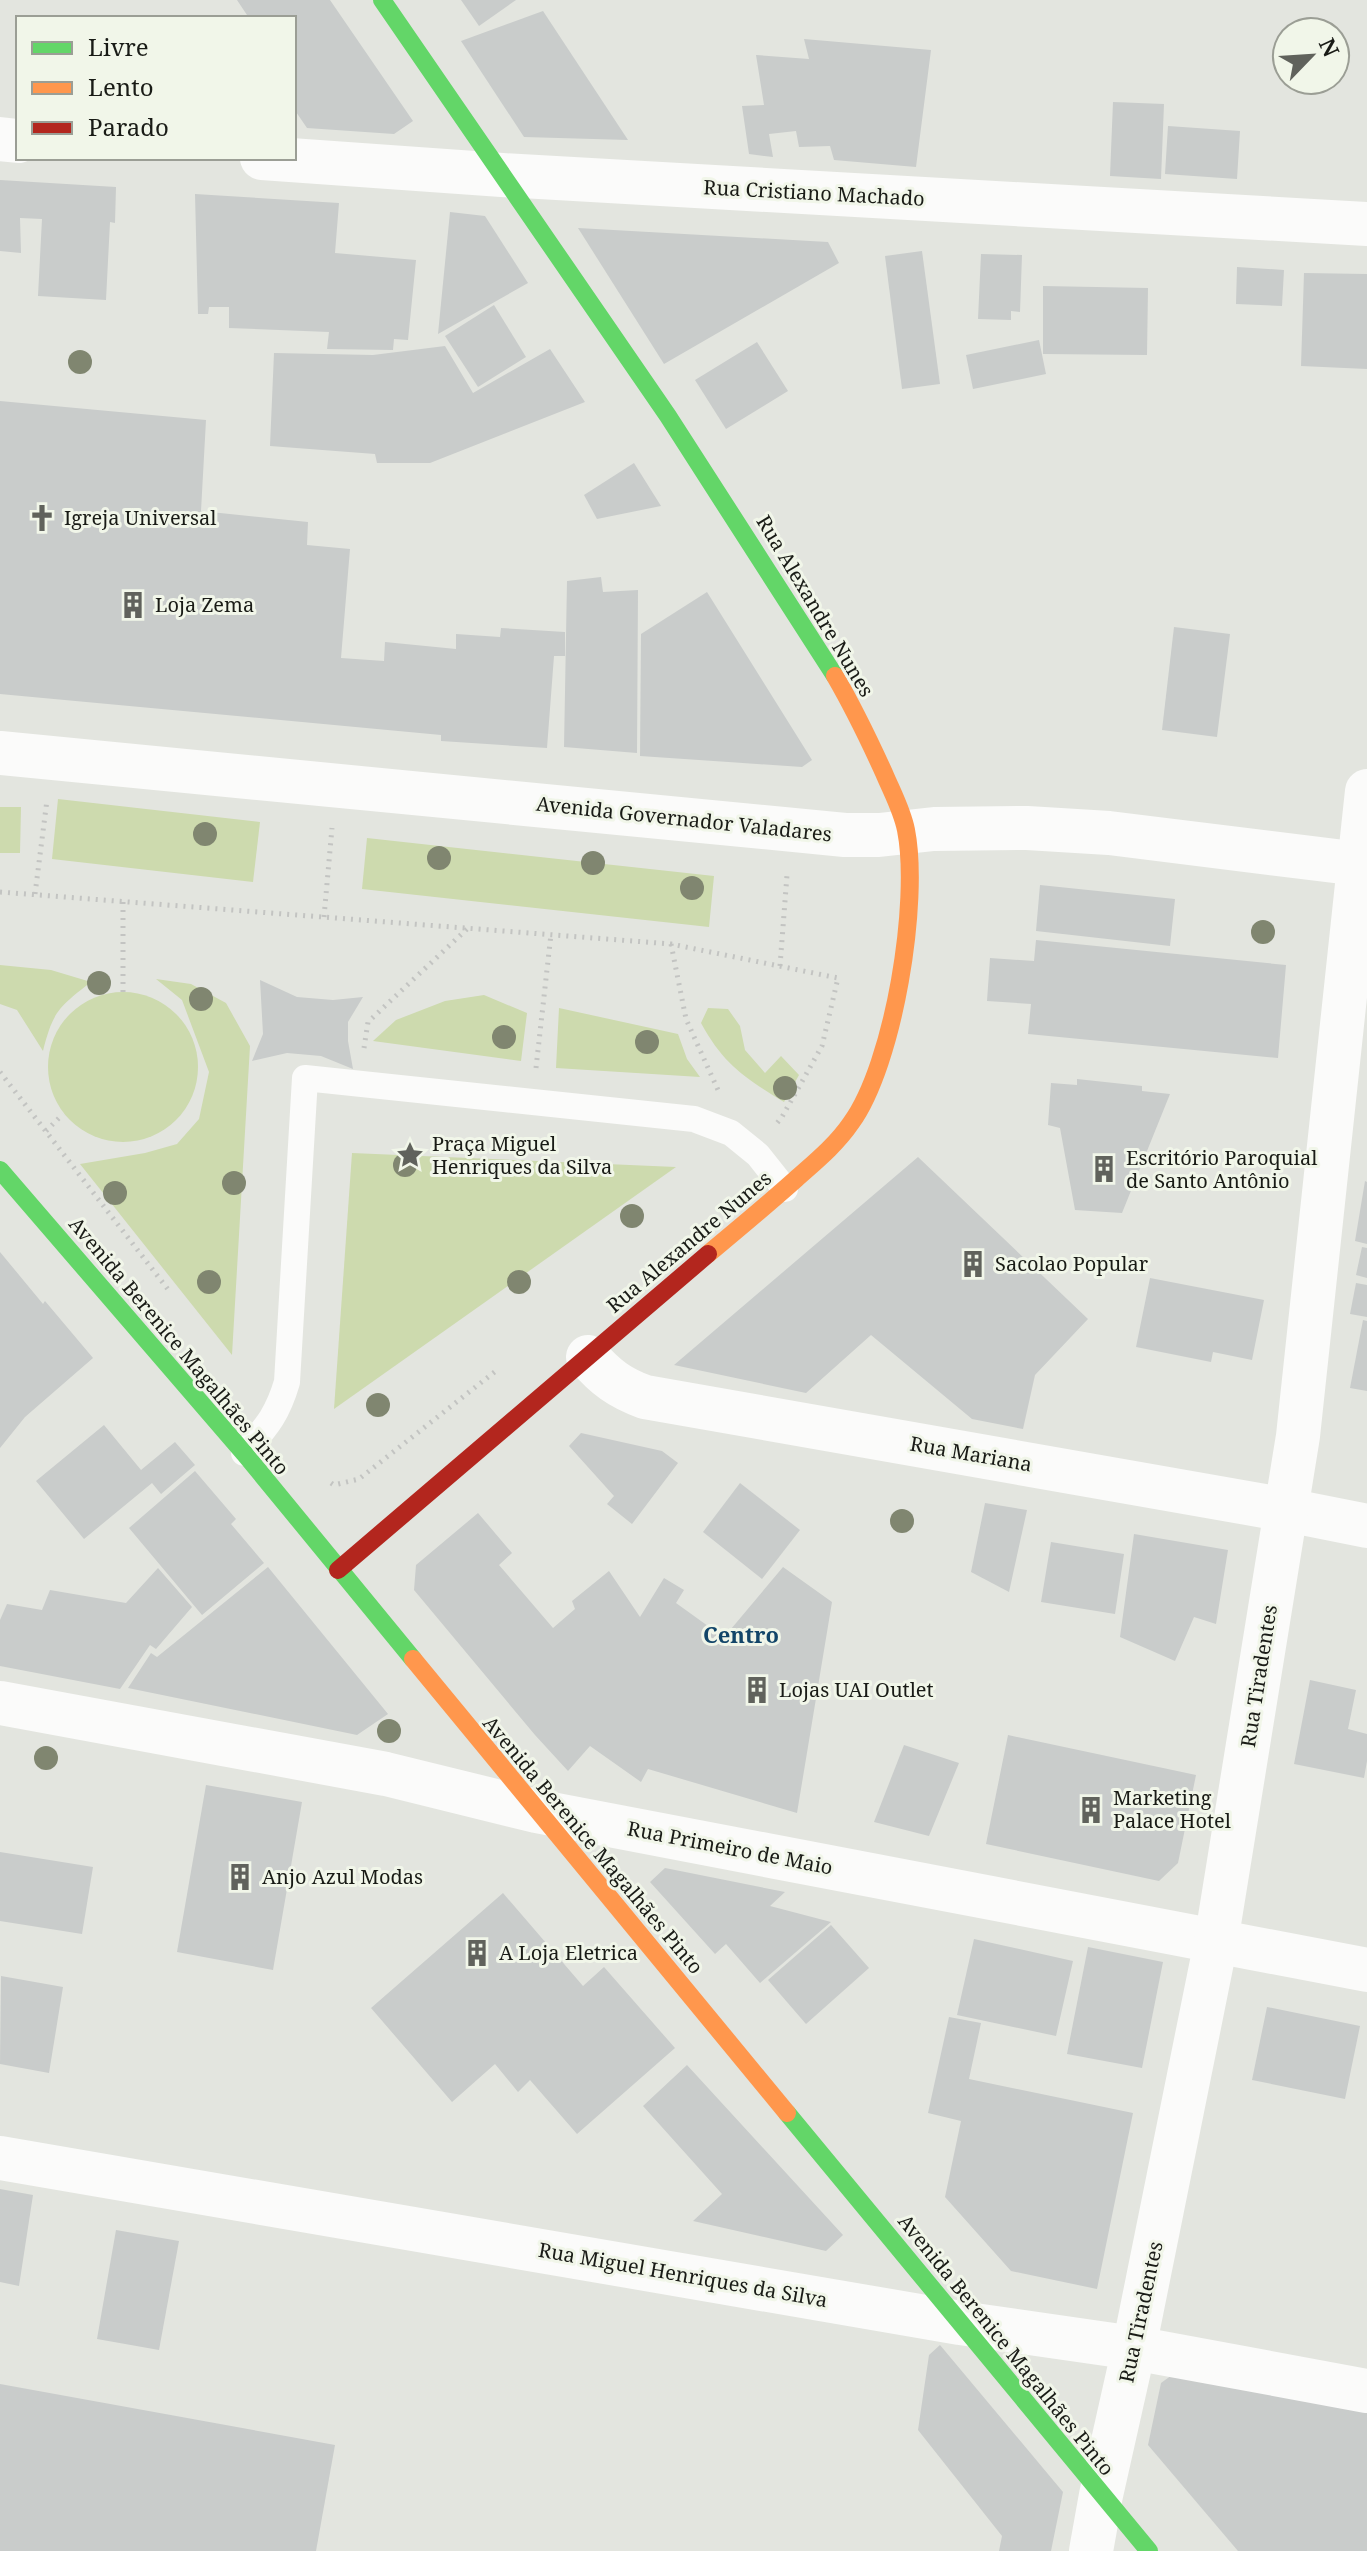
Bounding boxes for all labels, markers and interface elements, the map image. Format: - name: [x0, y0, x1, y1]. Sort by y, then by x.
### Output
- legend: [16, 16, 296, 160]
- north arrow: [1271, 16, 1351, 96]
- text: Livre: [88, 30, 149, 63]
- text: N: [1313, 33, 1347, 61]
- text: Lento: [88, 70, 154, 103]
- text: Parado: [88, 110, 169, 143]
- street label: Rua Cristiano Machado: [703, 173, 925, 212]
- church icon: Igreja Universal: [27, 503, 57, 533]
- place label: Igreja Universal: [64, 504, 217, 531]
- street label: Rua Alexandre Nunes: [751, 510, 880, 701]
- building icon: Loja Zema: [118, 590, 148, 620]
- place label: Loja Zema: [155, 591, 254, 618]
- street label: Avenida Governador Valadares: [535, 790, 833, 847]
- place label: Praça Miguel Henriques da Silva: [432, 1130, 612, 1180]
- place icon: Praça Miguel Henriques da Silva: [395, 1140, 425, 1170]
- place label: Escritório Paroquial de Santo Antônio: [1126, 1144, 1317, 1194]
- building icon: Escritório Paroquial de Santo Antônio: [1089, 1154, 1119, 1184]
- street label: Rua Alexandre Nunes: [601, 1165, 777, 1319]
- street label: Avenida Berenice Magalhães Pinto: [63, 1211, 296, 1480]
- building icon: Sacolao Popular: [958, 1249, 988, 1279]
- place label: Sacolao Popular: [995, 1250, 1149, 1277]
- street label: Rua Mariana: [908, 1429, 1034, 1478]
- street label: Rua Tiradentes: [1234, 1603, 1283, 1749]
- district label: Centro: [703, 1619, 779, 1649]
- building icon: Lojas UAI Outlet: [742, 1675, 772, 1705]
- place label: Lojas UAI Outlet: [779, 1676, 934, 1703]
- street label: Avenida Berenice Magalhães Pinto: [477, 1710, 710, 1979]
- place label: Marketing Palace Hotel: [1113, 1784, 1231, 1834]
- building icon: Marketing Palace Hotel: [1076, 1795, 1106, 1825]
- street label: Rua Primeiro de Maio: [625, 1814, 835, 1881]
- building icon: Anjo Azul Modas: [225, 1862, 255, 1892]
- place label: Anjo Azul Modas: [262, 1863, 423, 1890]
- building icon: A Loja Eletrica: [462, 1938, 492, 1968]
- place label: A Loja Eletrica: [499, 1939, 638, 1966]
- street label: Avenida Berenice Magalhães Pinto: [892, 2208, 1120, 2481]
- street label: Rua Miguel Henriques da Silva: [536, 2236, 830, 2313]
- street label: Rua Tiradentes: [1112, 2239, 1169, 2385]

